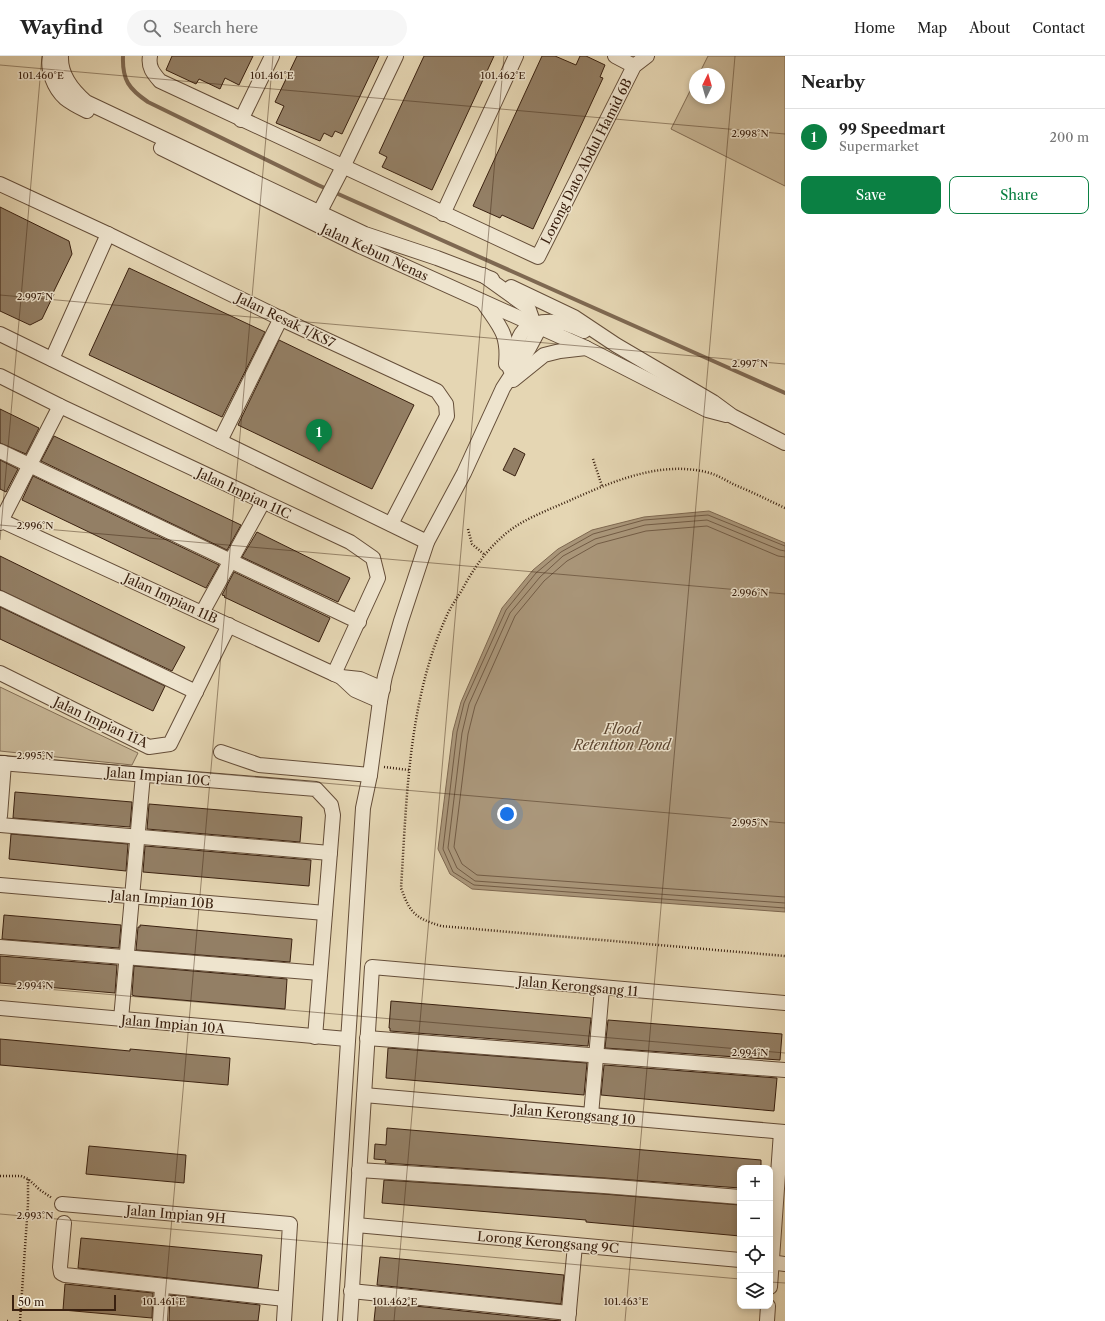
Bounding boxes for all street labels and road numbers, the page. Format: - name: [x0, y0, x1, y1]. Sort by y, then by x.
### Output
- street label: Lorong Dato Abdul Hamid 6B: [537, 75, 635, 247]
- street label: Jalan Kebun Nenas: [317, 219, 431, 284]
- street label: Jalan Resak 1/KS7: [232, 288, 339, 351]
- street label: Jalan Impian 11C: [193, 463, 294, 522]
- street label: Jalan Impian 11B: [120, 569, 220, 627]
- street label: Jalan Impian 11A: [49, 692, 151, 751]
- street label: Jalan Impian 10C: [103, 763, 211, 789]
- street label: Jalan Impian 10B: [108, 886, 214, 911]
- street label: Jalan Kerongsang 11: [515, 973, 639, 999]
- street label: Jalan Impian 10A: [118, 1011, 226, 1037]
- street label: Jalan Kerongsang 10: [510, 1100, 636, 1127]
- street label: Jalan Impian 9H: [124, 1202, 226, 1226]
- street label: Lorong Kerongsang 9C: [476, 1228, 620, 1256]

